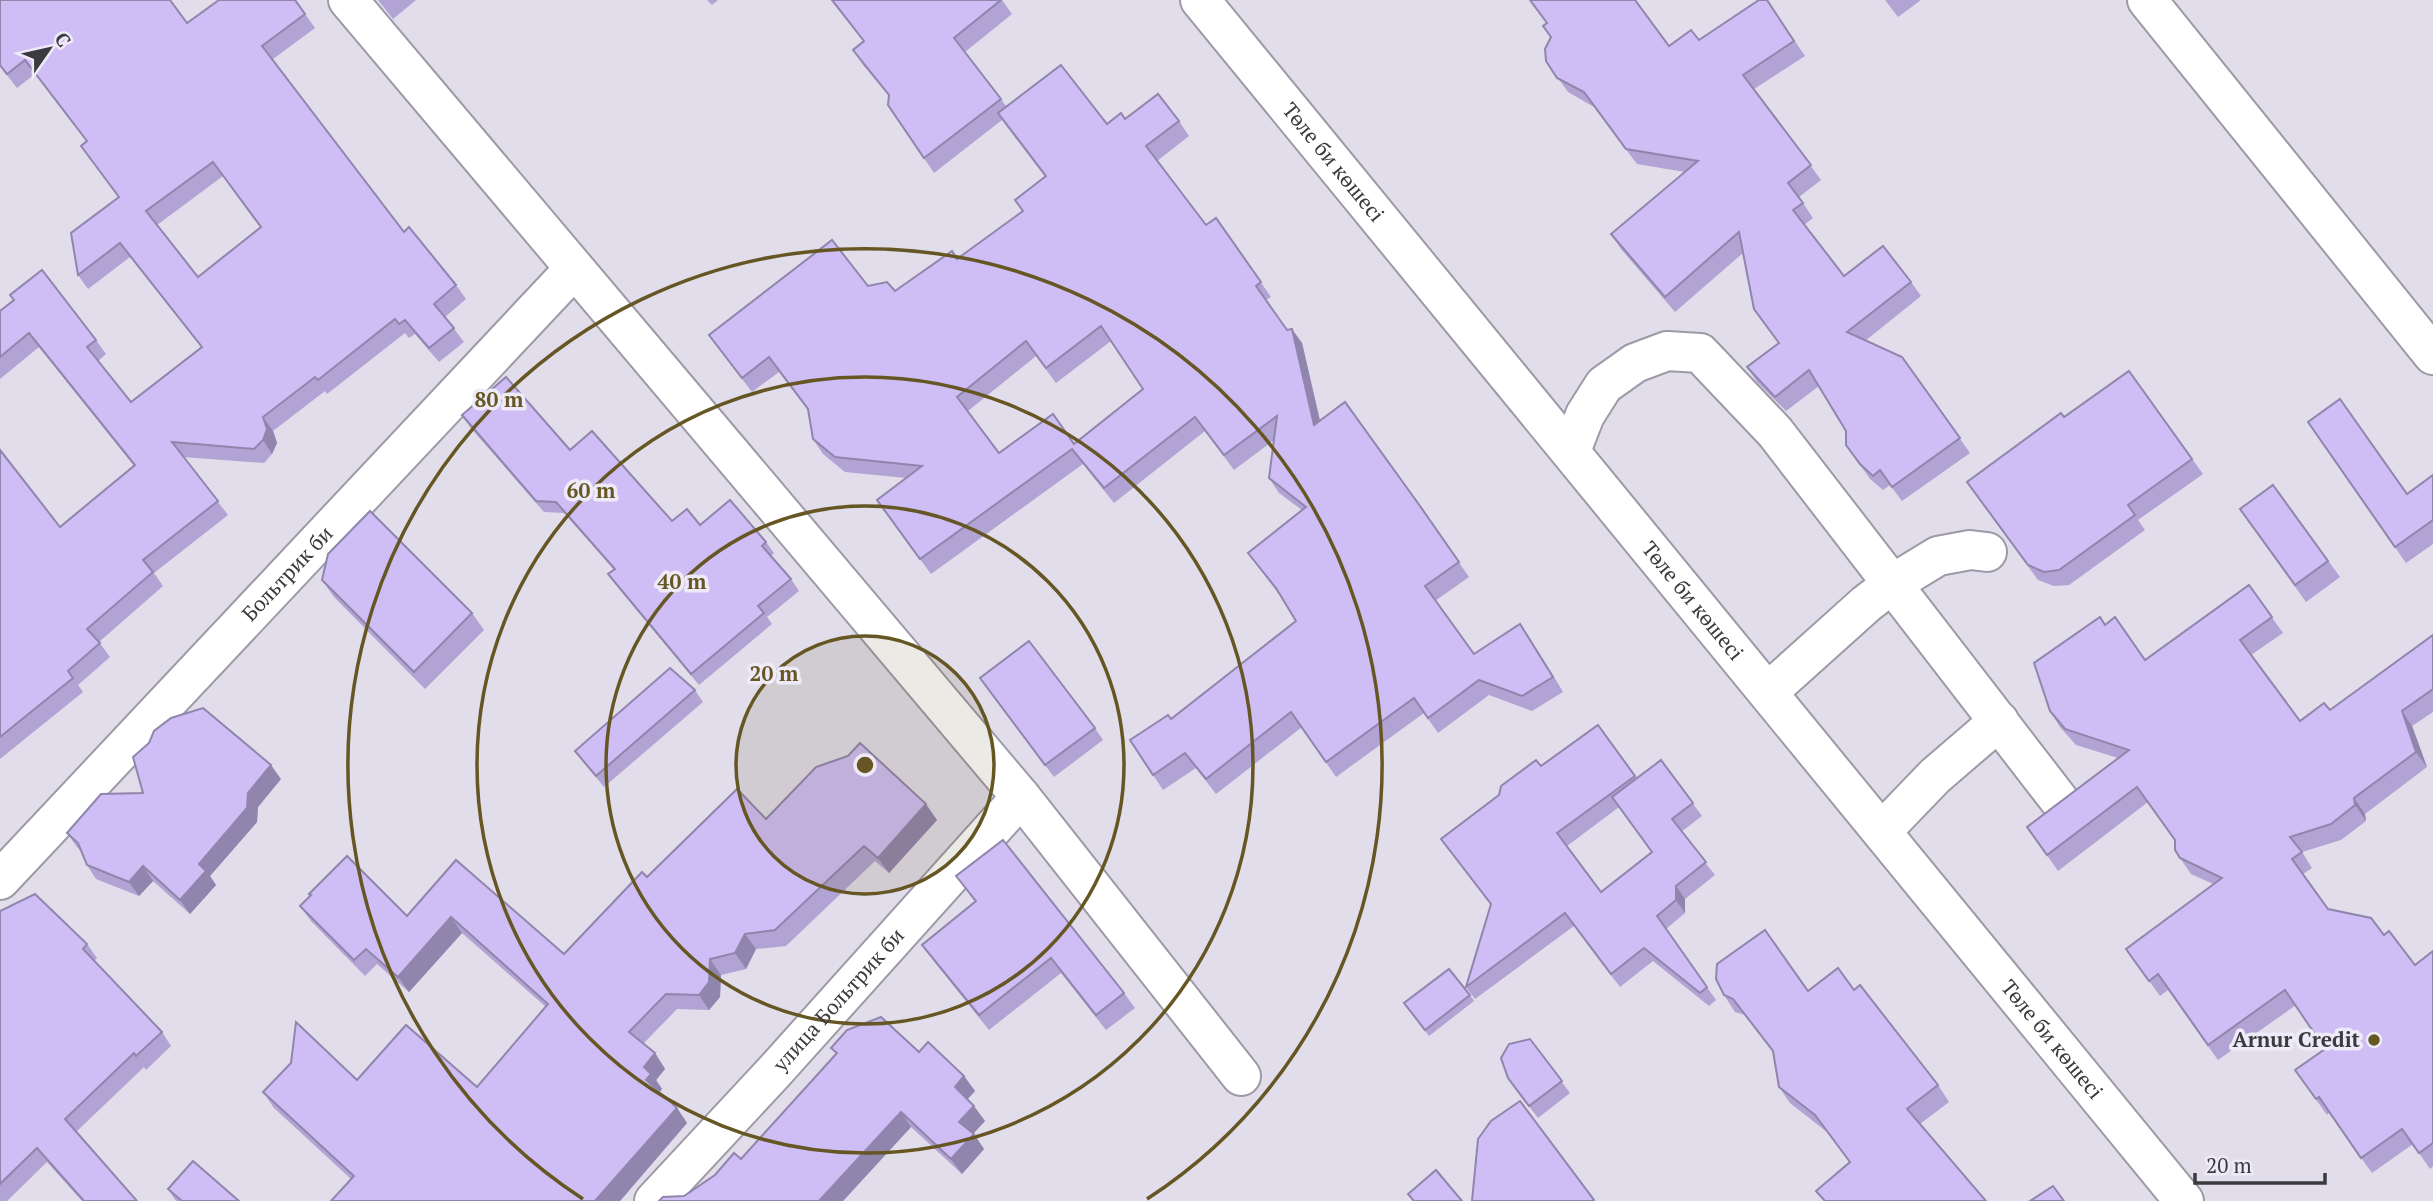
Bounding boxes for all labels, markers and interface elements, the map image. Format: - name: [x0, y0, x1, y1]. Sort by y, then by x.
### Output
- north arrow: [14, 14, 84, 84]
- text: С: [50, 27, 77, 51]
- street label: Төле би көшесі: [1277, 96, 1391, 227]
- text: 80 m: [475, 385, 524, 413]
- text: 60 m: [567, 476, 616, 504]
- street label: Больтрик би: [235, 519, 339, 627]
- street label: Төле би көшесі: [1636, 535, 1750, 666]
- text: 40 m: [658, 567, 707, 595]
- text: 20 m: [750, 659, 799, 687]
- centre of rings: [853, 753, 877, 777]
- street label: улица Больтрик би: [765, 921, 910, 1078]
- street label: Төле би көшесі: [1995, 974, 2110, 1104]
- place label: Arnur Credit: [2232, 1025, 2361, 1053]
- marker: Arnur Credit: [2366, 1032, 2382, 1048]
- scale bar: [2195, 1142, 2324, 1186]
- text: 20 m: [2206, 1151, 2252, 1179]

